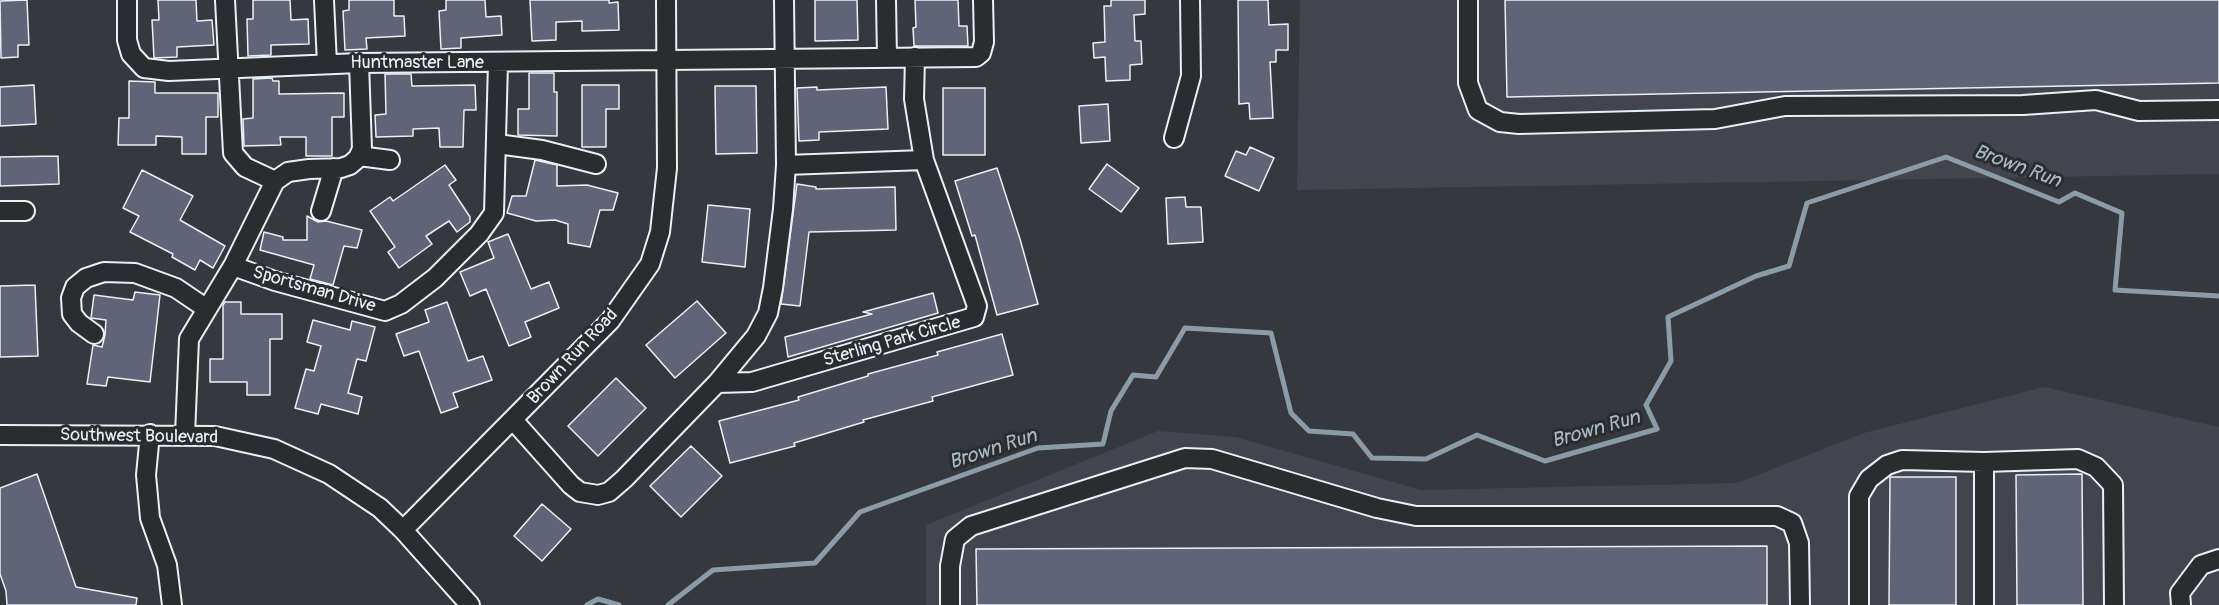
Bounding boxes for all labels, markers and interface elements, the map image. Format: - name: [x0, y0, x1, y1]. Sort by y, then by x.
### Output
- street label: Huntmaster Lane: [350, 52, 484, 74]
- water label: Brown Run: [1970, 140, 2064, 194]
- street label: Sportsman Drive: [250, 262, 378, 318]
- street label: Brown Run Road: [523, 305, 623, 409]
- street label: Sterling Park Circle: [821, 312, 963, 372]
- water label: Brown Run: [1549, 406, 1643, 454]
- street label: Southwest Boulevard: [60, 425, 218, 449]
- water label: Brown Run: [946, 425, 1040, 475]

